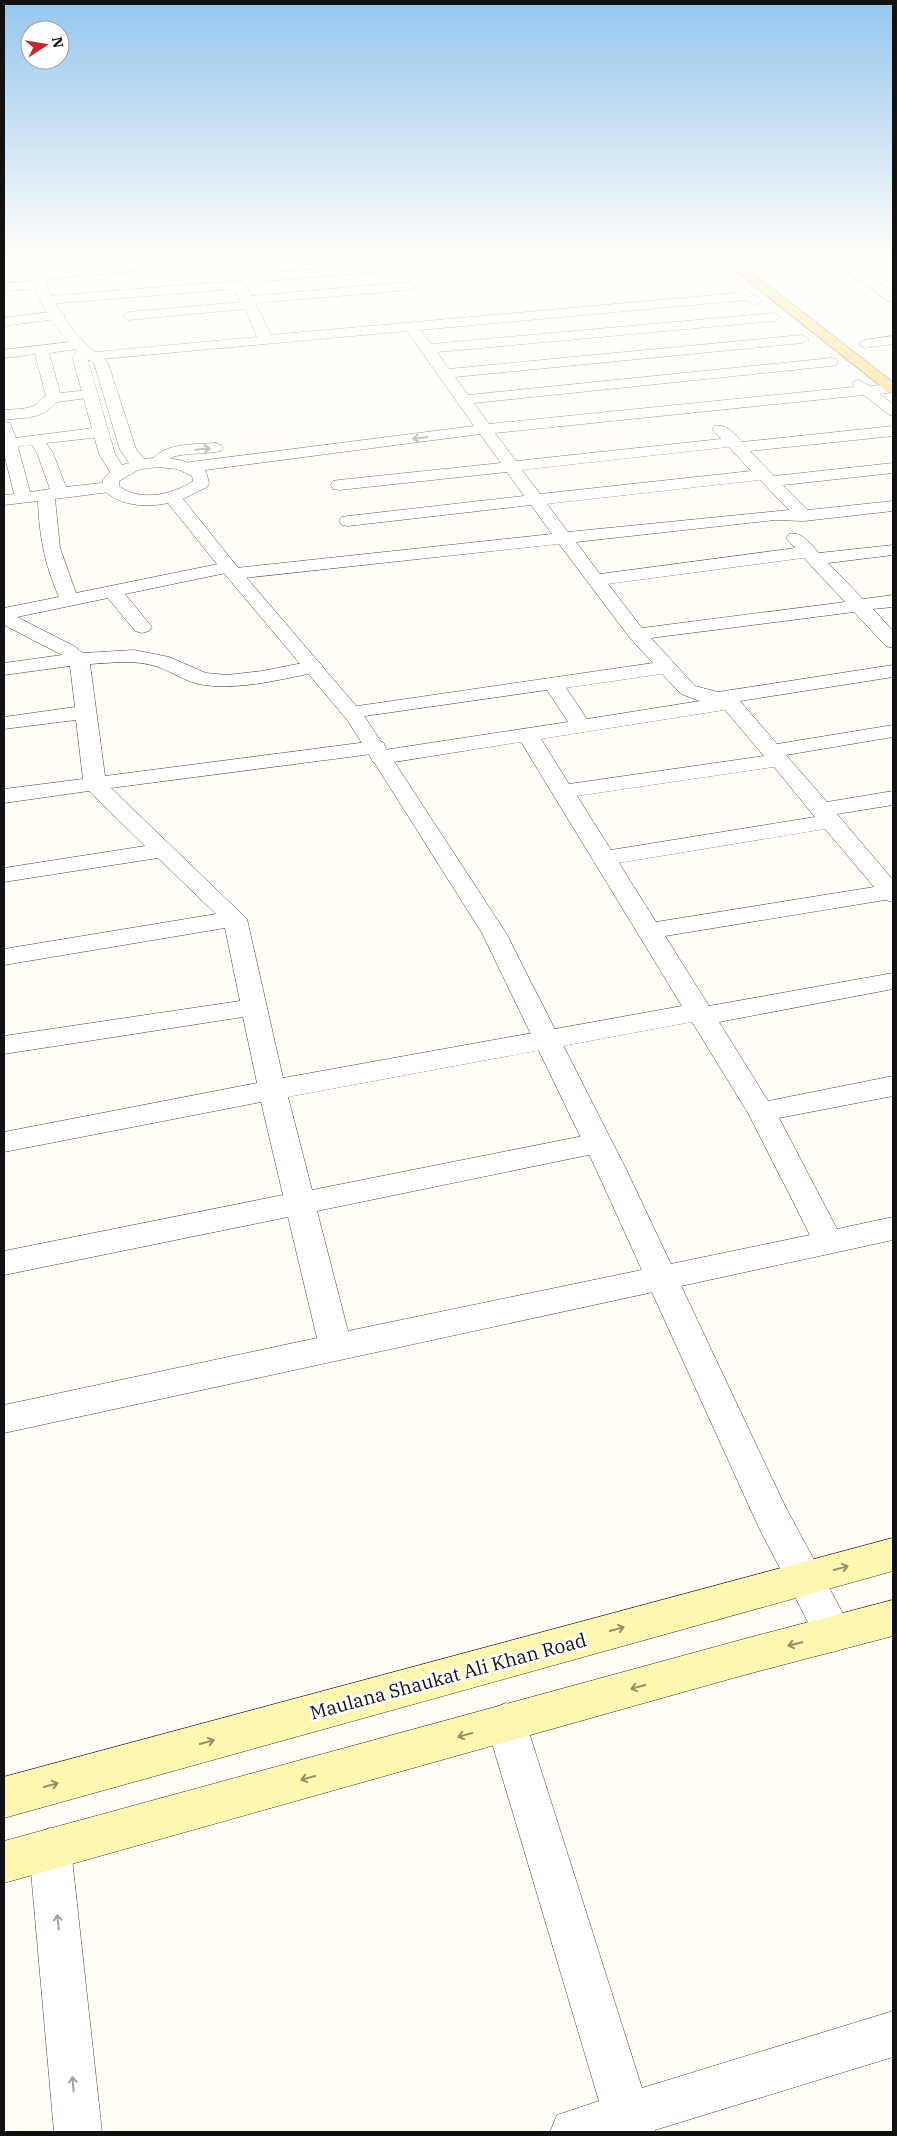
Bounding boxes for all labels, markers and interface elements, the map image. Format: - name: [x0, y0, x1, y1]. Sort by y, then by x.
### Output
- north arrow: [20, 20, 70, 70]
- text: N: [48, 35, 68, 50]
- one-way arrow: [412, 433, 428, 443]
- one-way arrow: [195, 444, 211, 454]
- one-way arrow: [833, 1563, 849, 1572]
- one-way arrow: [609, 1624, 625, 1633]
- street label: Maulana Shaukat Ali Khan Road: [307, 1627, 589, 1725]
- one-way arrow: [788, 1640, 804, 1649]
- one-way arrow: [631, 1682, 647, 1692]
- one-way arrow: [457, 1730, 473, 1740]
- one-way arrow: [199, 1737, 215, 1746]
- one-way arrow: [301, 1773, 317, 1783]
- one-way arrow: [42, 1780, 58, 1789]
- one-way arrow: [53, 1914, 62, 1930]
- one-way arrow: [68, 2076, 78, 2092]

